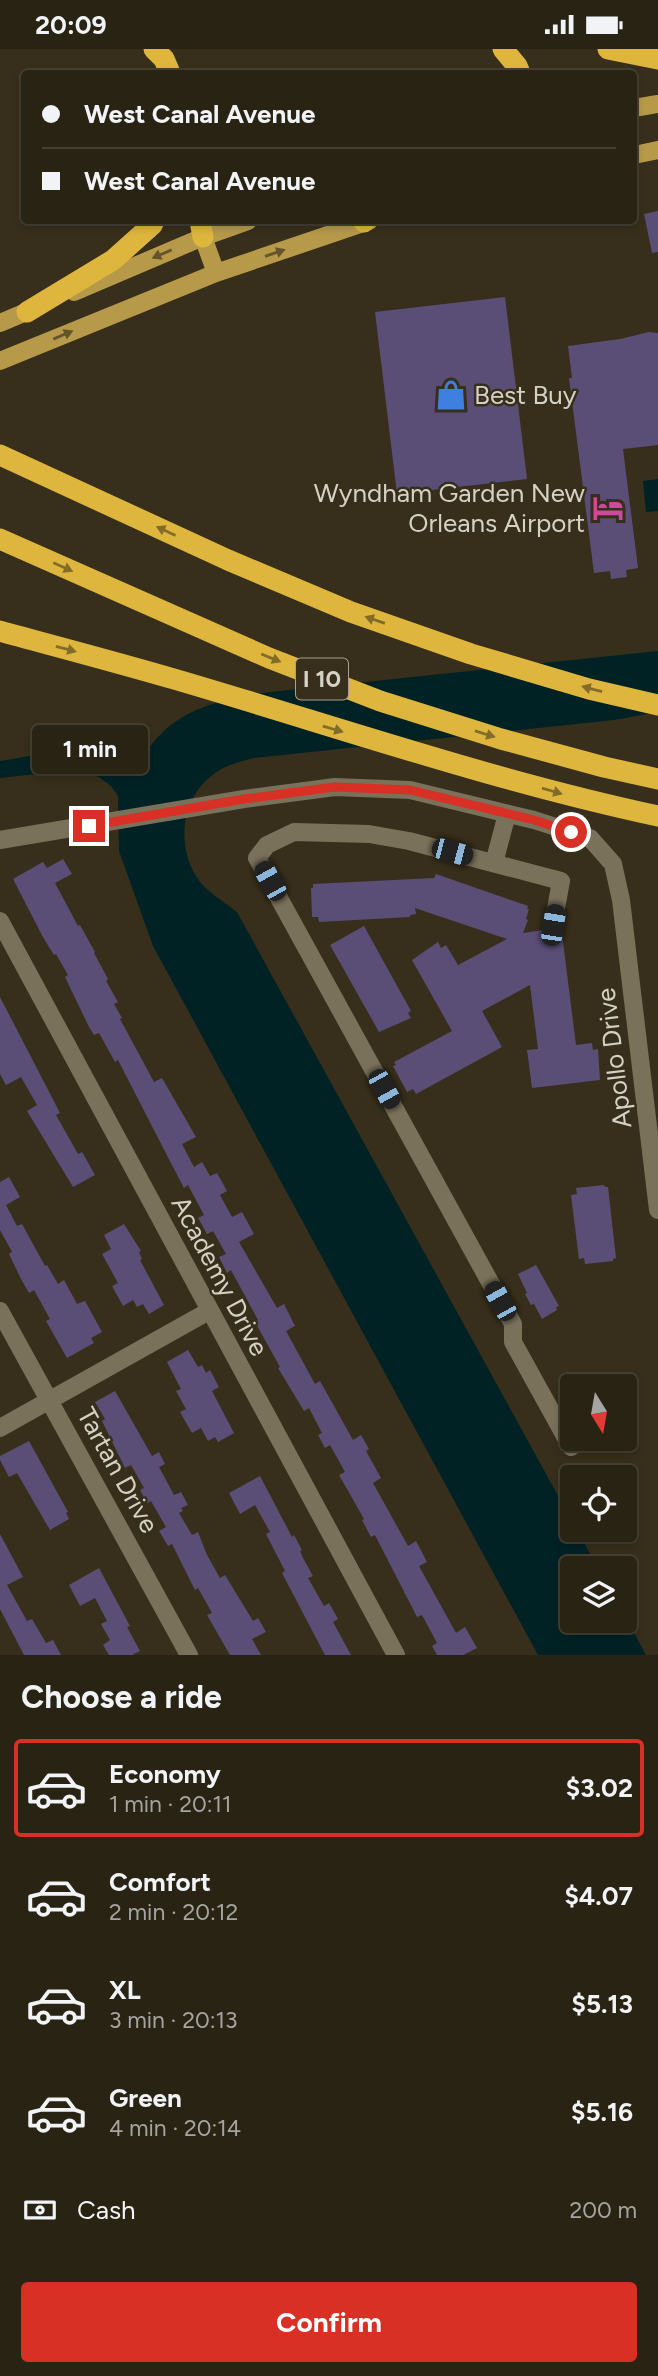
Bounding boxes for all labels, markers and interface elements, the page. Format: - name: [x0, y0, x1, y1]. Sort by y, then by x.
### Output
- text: 20:09: [35, 9, 107, 41]
- text: West Canal Avenue: [84, 98, 315, 130]
- text: West Canal Avenue: [84, 165, 315, 197]
- one-way arrow: [265, 247, 286, 258]
- one-way arrow: [151, 249, 172, 260]
- one-way arrow: [53, 329, 74, 340]
- shop icon: Best Buy: [434, 378, 468, 412]
- place label: Best Buy: [474, 379, 577, 411]
- place label: Wyndham Garden New Orleans Airport: [314, 477, 586, 539]
- hotel icon: Wyndham Garden New Orleans Airport: [591, 491, 625, 525]
- one-way arrow: [155, 525, 176, 536]
- one-way arrow: [52, 562, 73, 573]
- one-way arrow: [364, 614, 385, 625]
- one-way arrow: [55, 644, 77, 655]
- one-way arrow: [261, 653, 282, 664]
- road number: I 10: [296, 659, 348, 699]
- one-way arrow: [580, 683, 602, 694]
- one-way arrow: [323, 724, 344, 734]
- callout: 1 min: [31, 725, 147, 773]
- one-way arrow: [475, 729, 496, 740]
- text: 1 min: [63, 735, 117, 763]
- one-way arrow: [541, 786, 563, 797]
- route end: [73, 810, 105, 842]
- route start: [555, 816, 587, 848]
- car: [429, 836, 476, 868]
- car: [251, 858, 290, 904]
- car: [540, 903, 567, 947]
- street label: Apollo Drive: [590, 986, 638, 1130]
- car: [365, 1066, 404, 1112]
- street label: Academy Drive: [164, 1191, 276, 1361]
- car: [481, 1278, 520, 1324]
- north arrow: [560, 1374, 637, 1451]
- map controls: [560, 1374, 637, 1633]
- street label: Tartan Drive: [70, 1402, 166, 1538]
- button: locate: [560, 1465, 637, 1542]
- button: layers: [560, 1556, 637, 1633]
- text: Choose a ride: [21, 1678, 222, 1716]
- icon: car: [25, 1757, 88, 1820]
- text: Economy: [109, 1758, 221, 1790]
- text: $3.02: [566, 1772, 633, 1804]
- text: 1 min · 20:11: [109, 1790, 232, 1818]
- icon: car: [25, 1865, 88, 1928]
- text: Comfort: [109, 1866, 211, 1898]
- text: $4.07: [564, 1880, 633, 1912]
- text: 2 min · 20:12: [109, 1898, 238, 1926]
- icon: car: [25, 1973, 88, 2036]
- text: XL: [109, 1974, 141, 2006]
- text: $5.13: [572, 1988, 633, 2020]
- text: 3 min · 20:13: [109, 2006, 238, 2034]
- icon: car: [25, 2081, 88, 2144]
- text: Green: [109, 2082, 182, 2114]
- text: $5.16: [571, 2096, 633, 2128]
- text: 4 min · 20:14: [109, 2114, 241, 2142]
- icon: cash: [21, 2191, 59, 2229]
- text: Cash: [77, 2194, 136, 2226]
- text: 200 m: [569, 2196, 637, 2224]
- button: Confirm: [21, 2282, 637, 2362]

